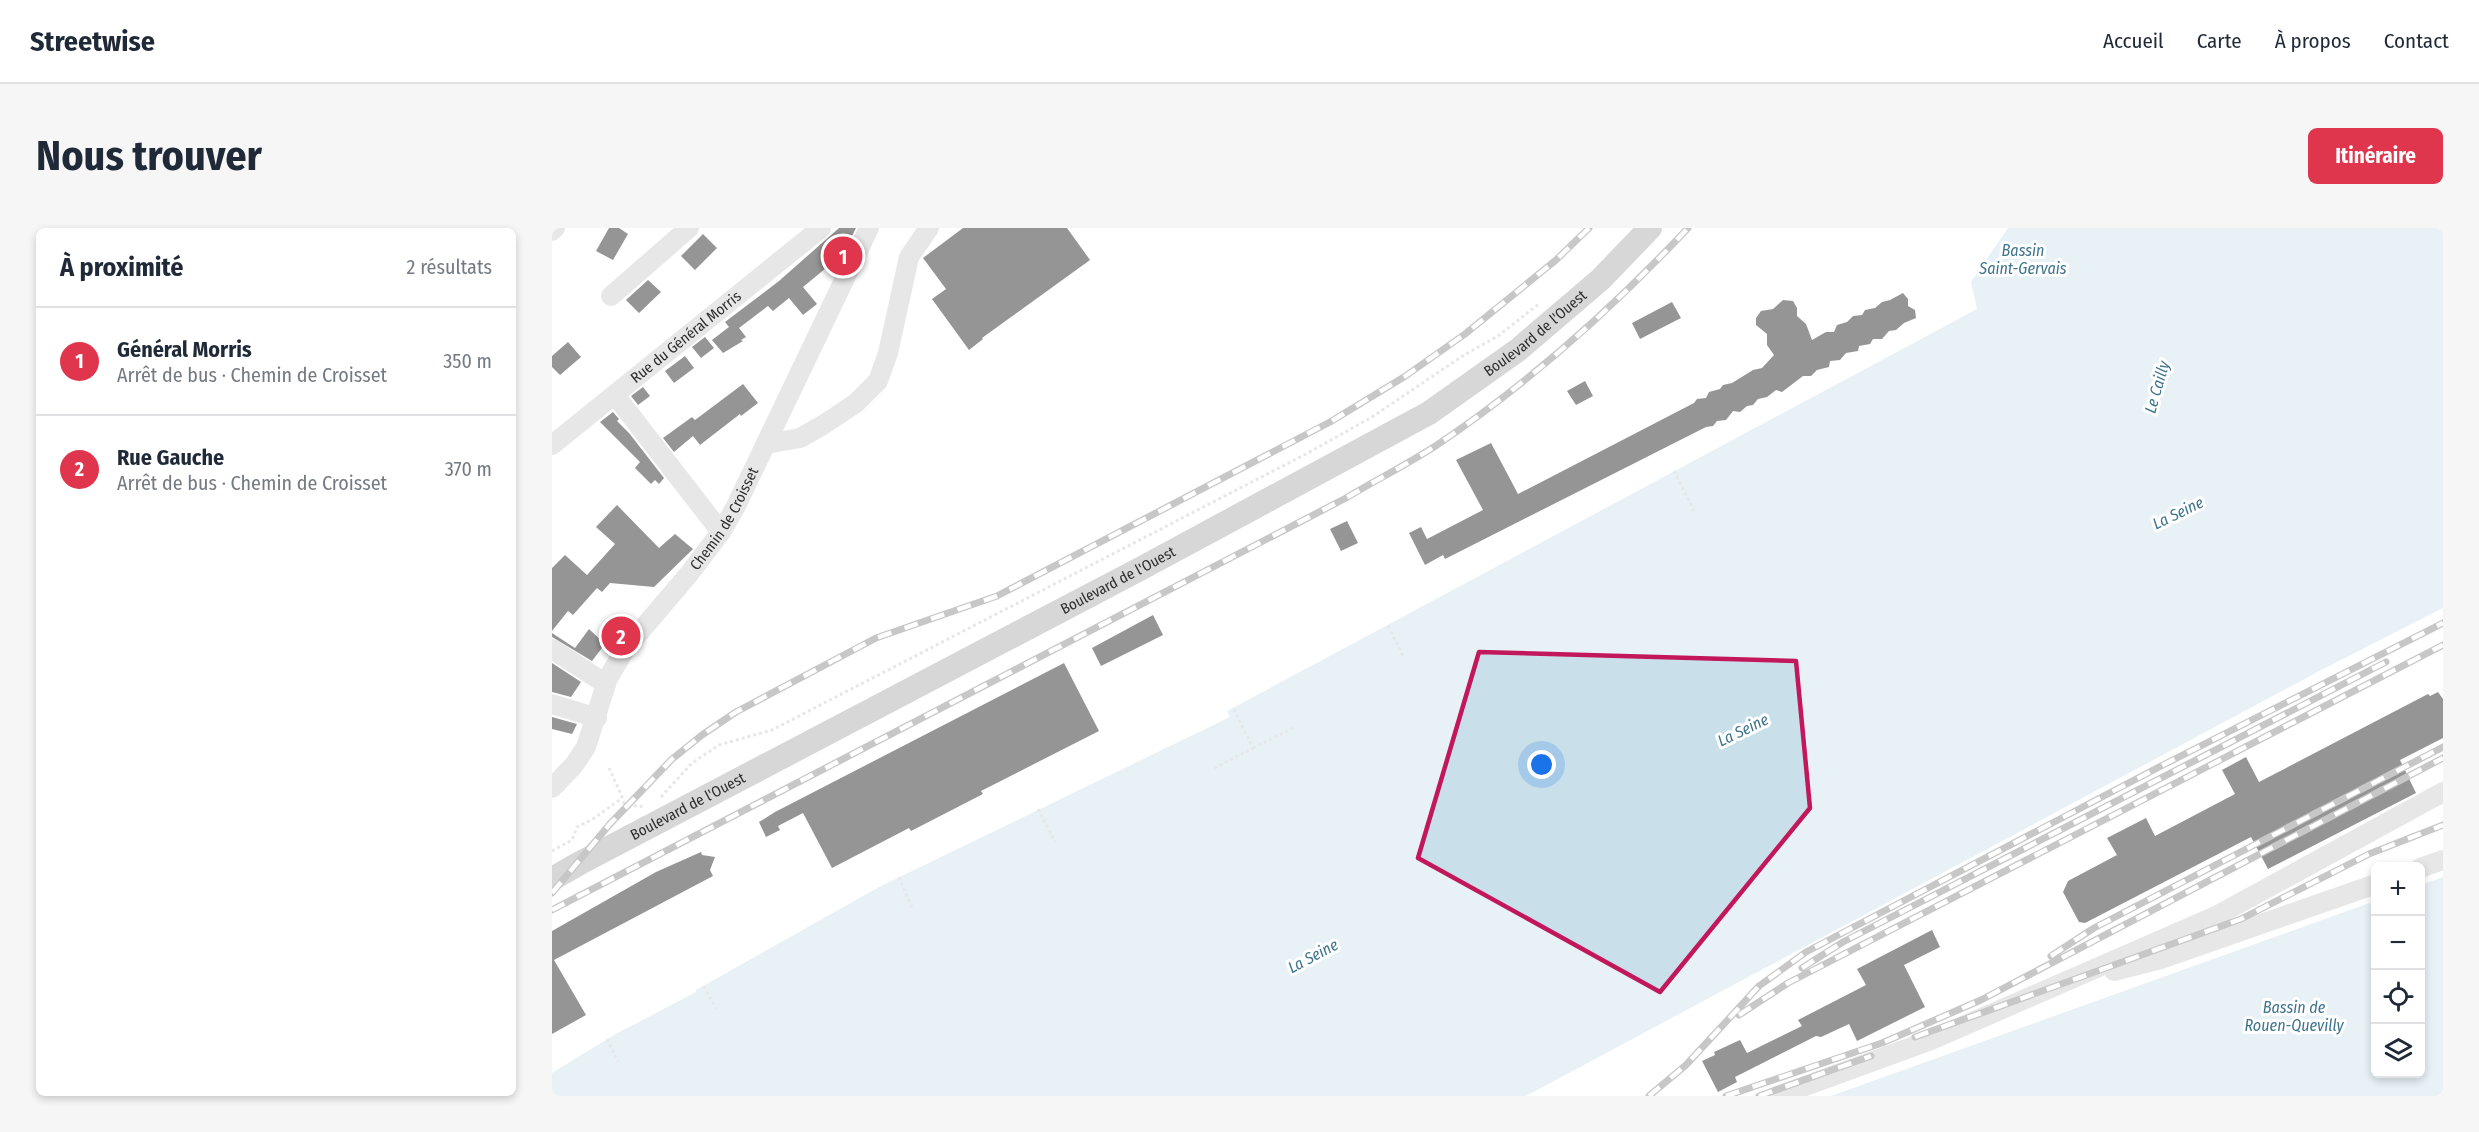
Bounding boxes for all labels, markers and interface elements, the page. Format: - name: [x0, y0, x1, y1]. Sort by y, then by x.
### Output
- text: Streetwise: [30, 25, 155, 58]
- text: Accueil: [2103, 28, 2164, 54]
- text: Carte: [2197, 28, 2242, 54]
- text: À propos: [2275, 28, 2351, 54]
- text: Contact: [2384, 28, 2449, 54]
- button: Itinéraire: [2308, 128, 2443, 184]
- text: Nous trouver: [36, 131, 262, 181]
- pin: 1: [824, 234, 862, 279]
- water label: Bassin Saint-Gervais: [1978, 241, 2067, 278]
- text: À proximité: [60, 252, 183, 283]
- text: 2 résultats: [407, 255, 492, 279]
- street label: Boulevard de l'Ouest: [1480, 286, 1590, 380]
- street label: Rue du Général Morris: [627, 287, 745, 387]
- text: Général Morris: [117, 336, 252, 363]
- text: 1: [75, 349, 84, 373]
- text: 350 m: [443, 349, 492, 373]
- water label: Le Cailly: [2141, 358, 2174, 415]
- text: Arrêt de bus · Chemin de Croisset: [117, 363, 387, 387]
- text: Rue Gauche: [117, 444, 224, 471]
- text: 2: [75, 457, 84, 481]
- text: 370 m: [445, 457, 492, 481]
- street label: Chemin de Croisset: [686, 464, 762, 574]
- text: Arrêt de bus · Chemin de Croisset: [117, 471, 387, 495]
- water label: La Seine: [2150, 492, 2207, 533]
- street label: Boulevard de l'Ouest: [1058, 543, 1179, 618]
- pin: 2: [602, 614, 640, 658]
- water label: La Seine: [1715, 709, 1772, 750]
- your location: [1527, 750, 1556, 779]
- street label: Boulevard de l'Ouest: [627, 769, 748, 844]
- map controls: [2371, 862, 2425, 1078]
- button: +: [2371, 862, 2425, 916]
- button: −: [2371, 916, 2425, 970]
- water label: La Seine: [1285, 935, 1342, 977]
- button: locate: [2371, 970, 2425, 1024]
- water label: Bassin de Rouen-Quevilly: [2244, 998, 2344, 1035]
- button: layers: [2371, 1024, 2425, 1078]

